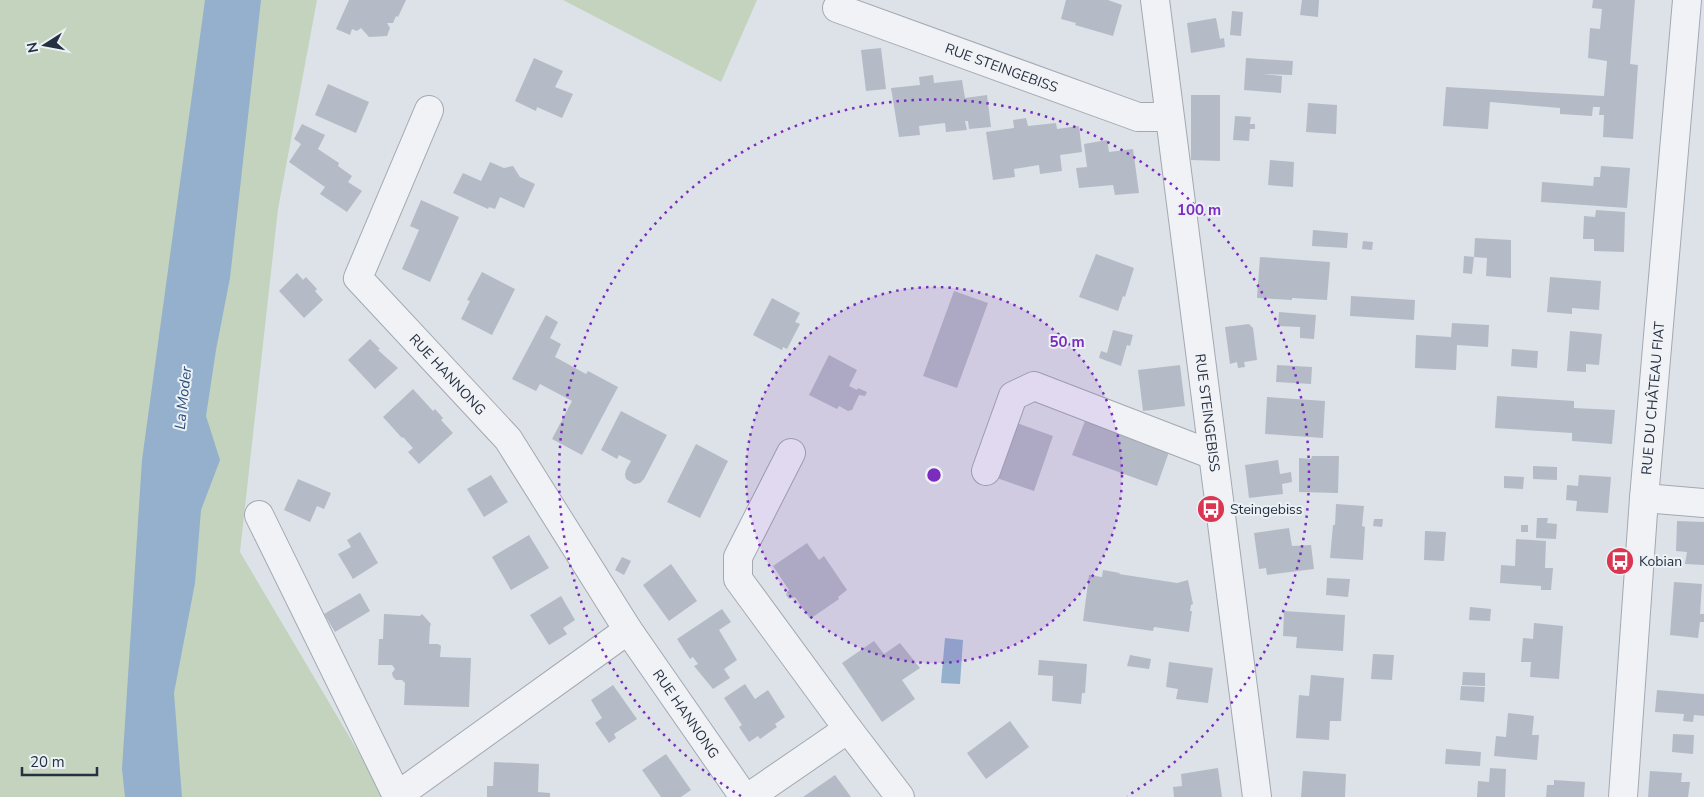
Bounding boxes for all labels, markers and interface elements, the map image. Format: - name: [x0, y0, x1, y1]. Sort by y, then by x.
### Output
- north arrow: [20, 20, 70, 70]
- street label: RUE STEINGEBISS: [942, 38, 1061, 97]
- text: N: [22, 40, 43, 54]
- text: 100 m: [1177, 200, 1221, 220]
- street label: RUE DU CHÂTEAU FIAT: [1637, 320, 1669, 476]
- street label: RUE HANNONG: [405, 330, 490, 419]
- text: 50 m: [1049, 332, 1085, 352]
- street label: RUE STEINGEBISS: [1191, 352, 1225, 473]
- water label: La Moder: [170, 365, 196, 430]
- centre of rings: [925, 466, 943, 484]
- bus stop icon: Steingebiss: [1196, 494, 1226, 524]
- place label: Steingebiss: [1230, 500, 1303, 519]
- bus stop icon: Kobian: [1605, 546, 1635, 576]
- place label: Kobian: [1639, 552, 1682, 571]
- street label: RUE HANNONG: [649, 666, 724, 762]
- scale bar: [22, 744, 98, 776]
- text: 20 m: [30, 752, 65, 772]

